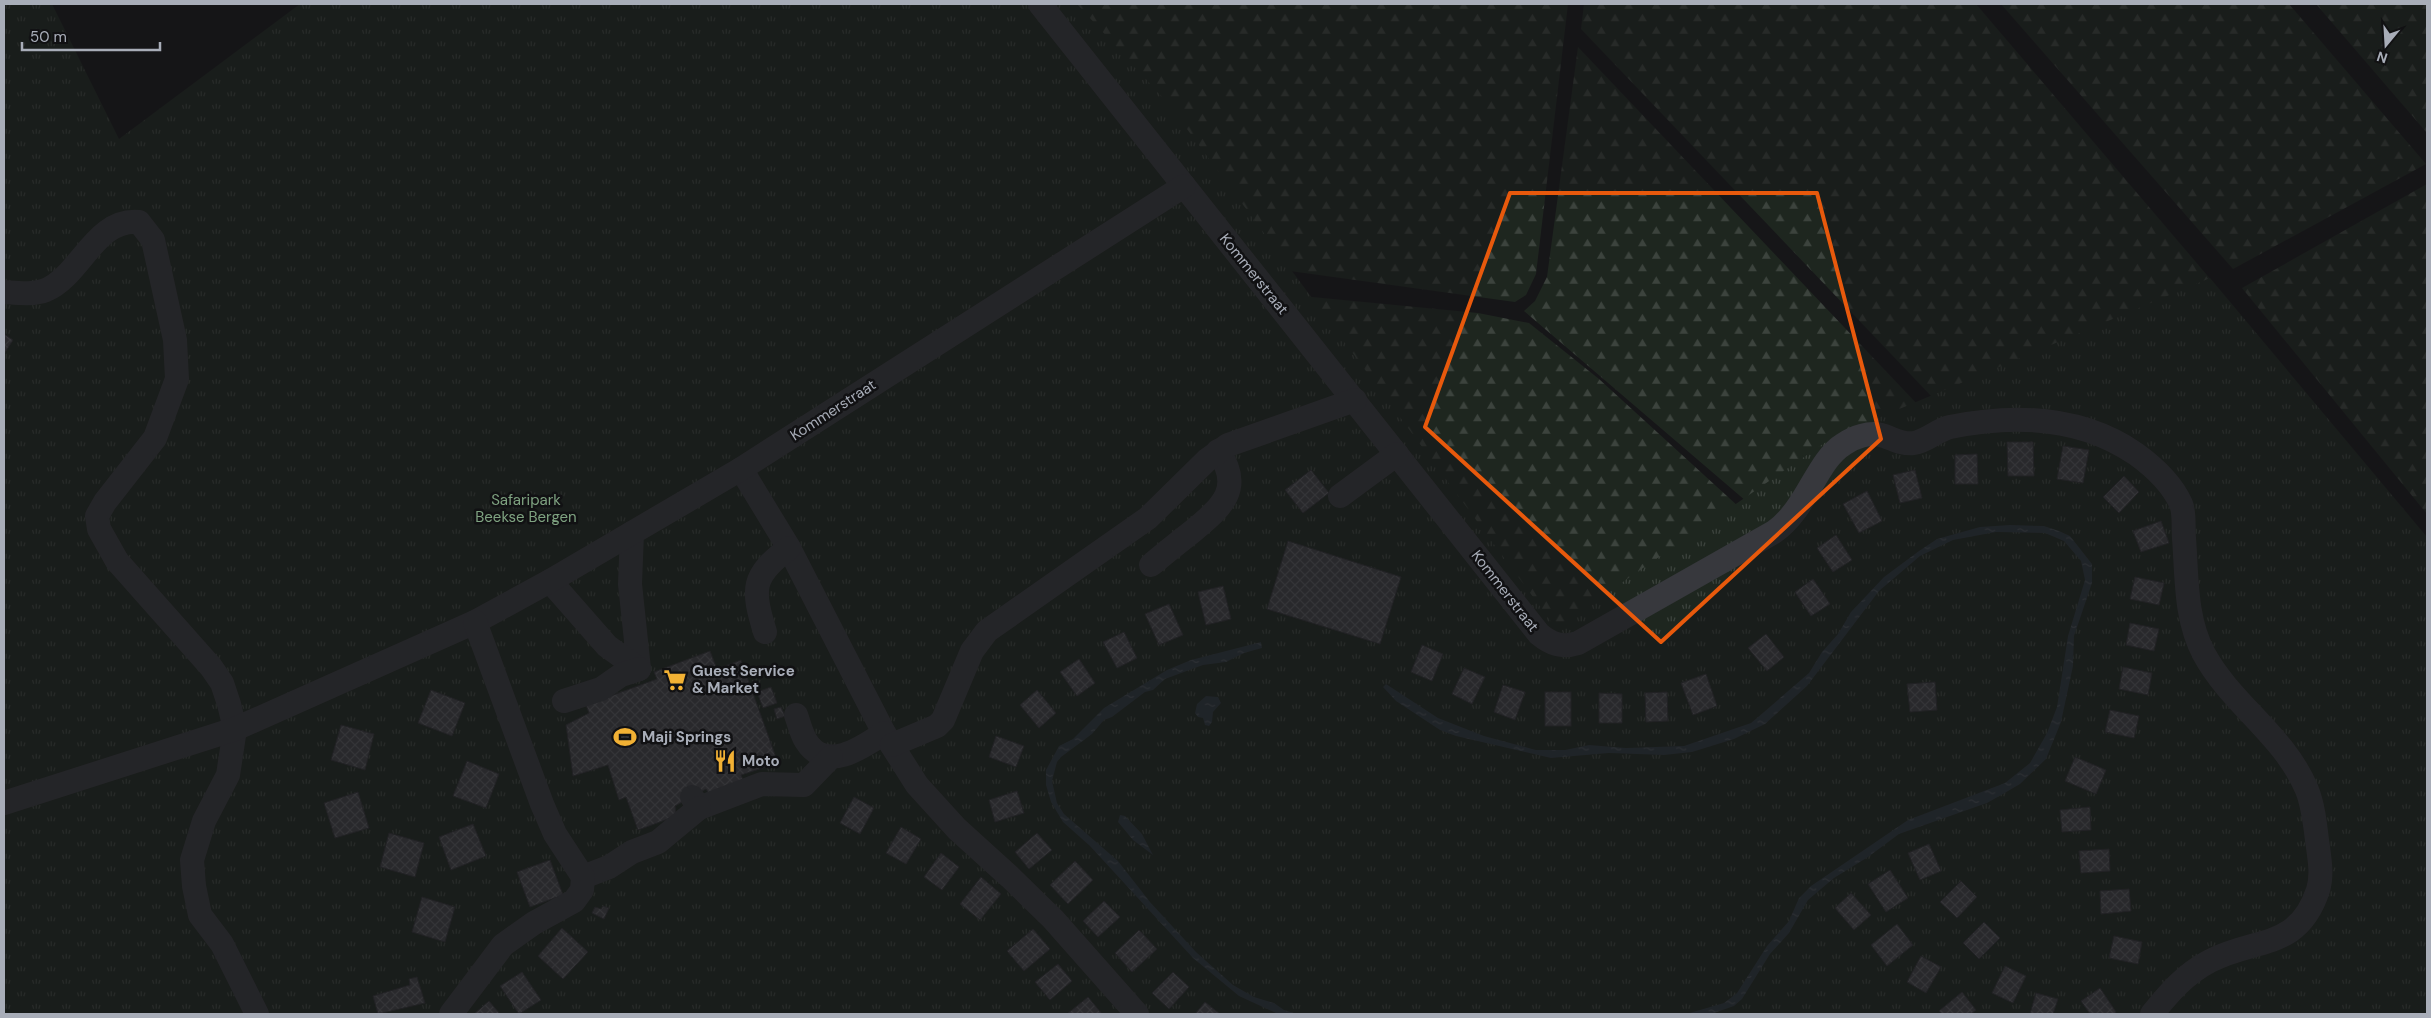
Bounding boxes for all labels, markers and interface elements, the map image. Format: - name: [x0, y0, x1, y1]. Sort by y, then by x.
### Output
- scale bar: [22, 20, 160, 52]
- north arrow: [2361, 20, 2411, 70]
- text: 50 m: [30, 27, 67, 47]
- text: N: [2374, 47, 2390, 68]
- street label: Kommerstraat: [1215, 229, 1293, 319]
- street label: Kommerstraat: [786, 375, 880, 445]
- park label: Safaripark Beekse Bergen: [475, 490, 577, 527]
- street label: Kommerstraat: [1467, 546, 1543, 636]
- place label: Guest Service & Market: [692, 661, 795, 698]
- supermarket icon: Guest Service & Market: [662, 667, 688, 693]
- sports icon: Maji Springs: [612, 724, 638, 750]
- place label: Maji Springs: [642, 727, 731, 747]
- restaurant icon: Moto: [712, 748, 738, 774]
- place label: Moto: [742, 751, 780, 771]

